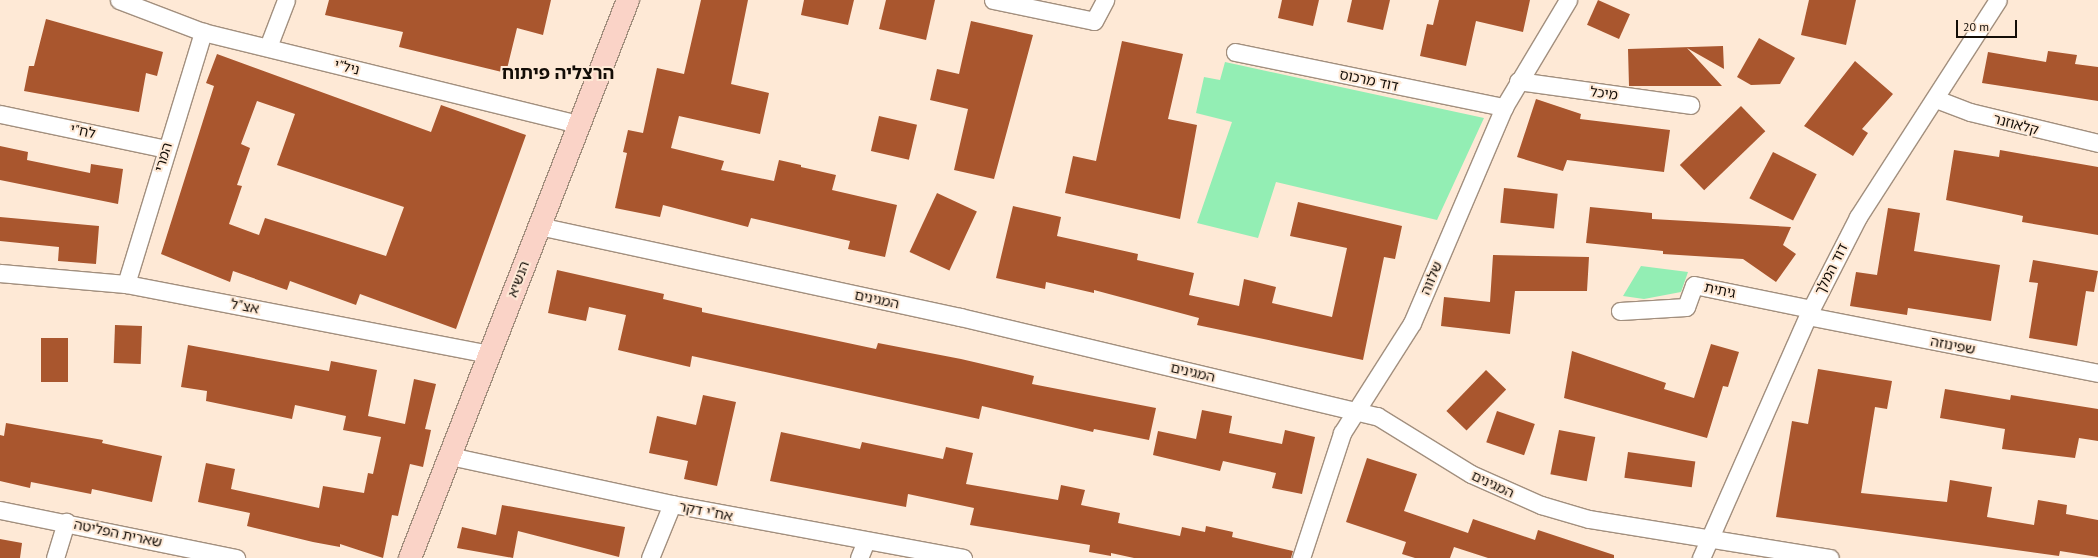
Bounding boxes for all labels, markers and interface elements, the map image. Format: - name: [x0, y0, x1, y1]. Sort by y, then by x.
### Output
- scale bar: [1958, 12, 2019, 38]
- text: 20 m: [1963, 19, 1989, 34]
- street label: ניל"י: [333, 56, 361, 78]
- district label: הרצליה פיתוח: [502, 62, 614, 84]
- street label: דוד מרכוס: [1338, 66, 1400, 94]
- street label: מיכל: [1589, 83, 1619, 103]
- street label: קלאוזנר: [1991, 110, 2041, 138]
- street label: לח"י: [69, 120, 97, 142]
- street label: המרי: [151, 140, 175, 174]
- street label: דוד המלך: [1811, 240, 1851, 298]
- street label: הנשיא: [503, 259, 533, 299]
- street label: שלווה: [1416, 259, 1446, 297]
- street label: גיתית: [1703, 279, 1737, 301]
- street label: המגינים: [853, 286, 901, 312]
- street label: אצ"ל: [229, 295, 261, 317]
- street label: שפינוזה: [1929, 332, 1977, 358]
- street label: המגינים: [1169, 359, 1217, 385]
- street label: המגינים: [1469, 467, 1517, 501]
- street label: אח"י דקר: [678, 498, 734, 524]
- street label: שארית הפליטה: [72, 515, 164, 551]

